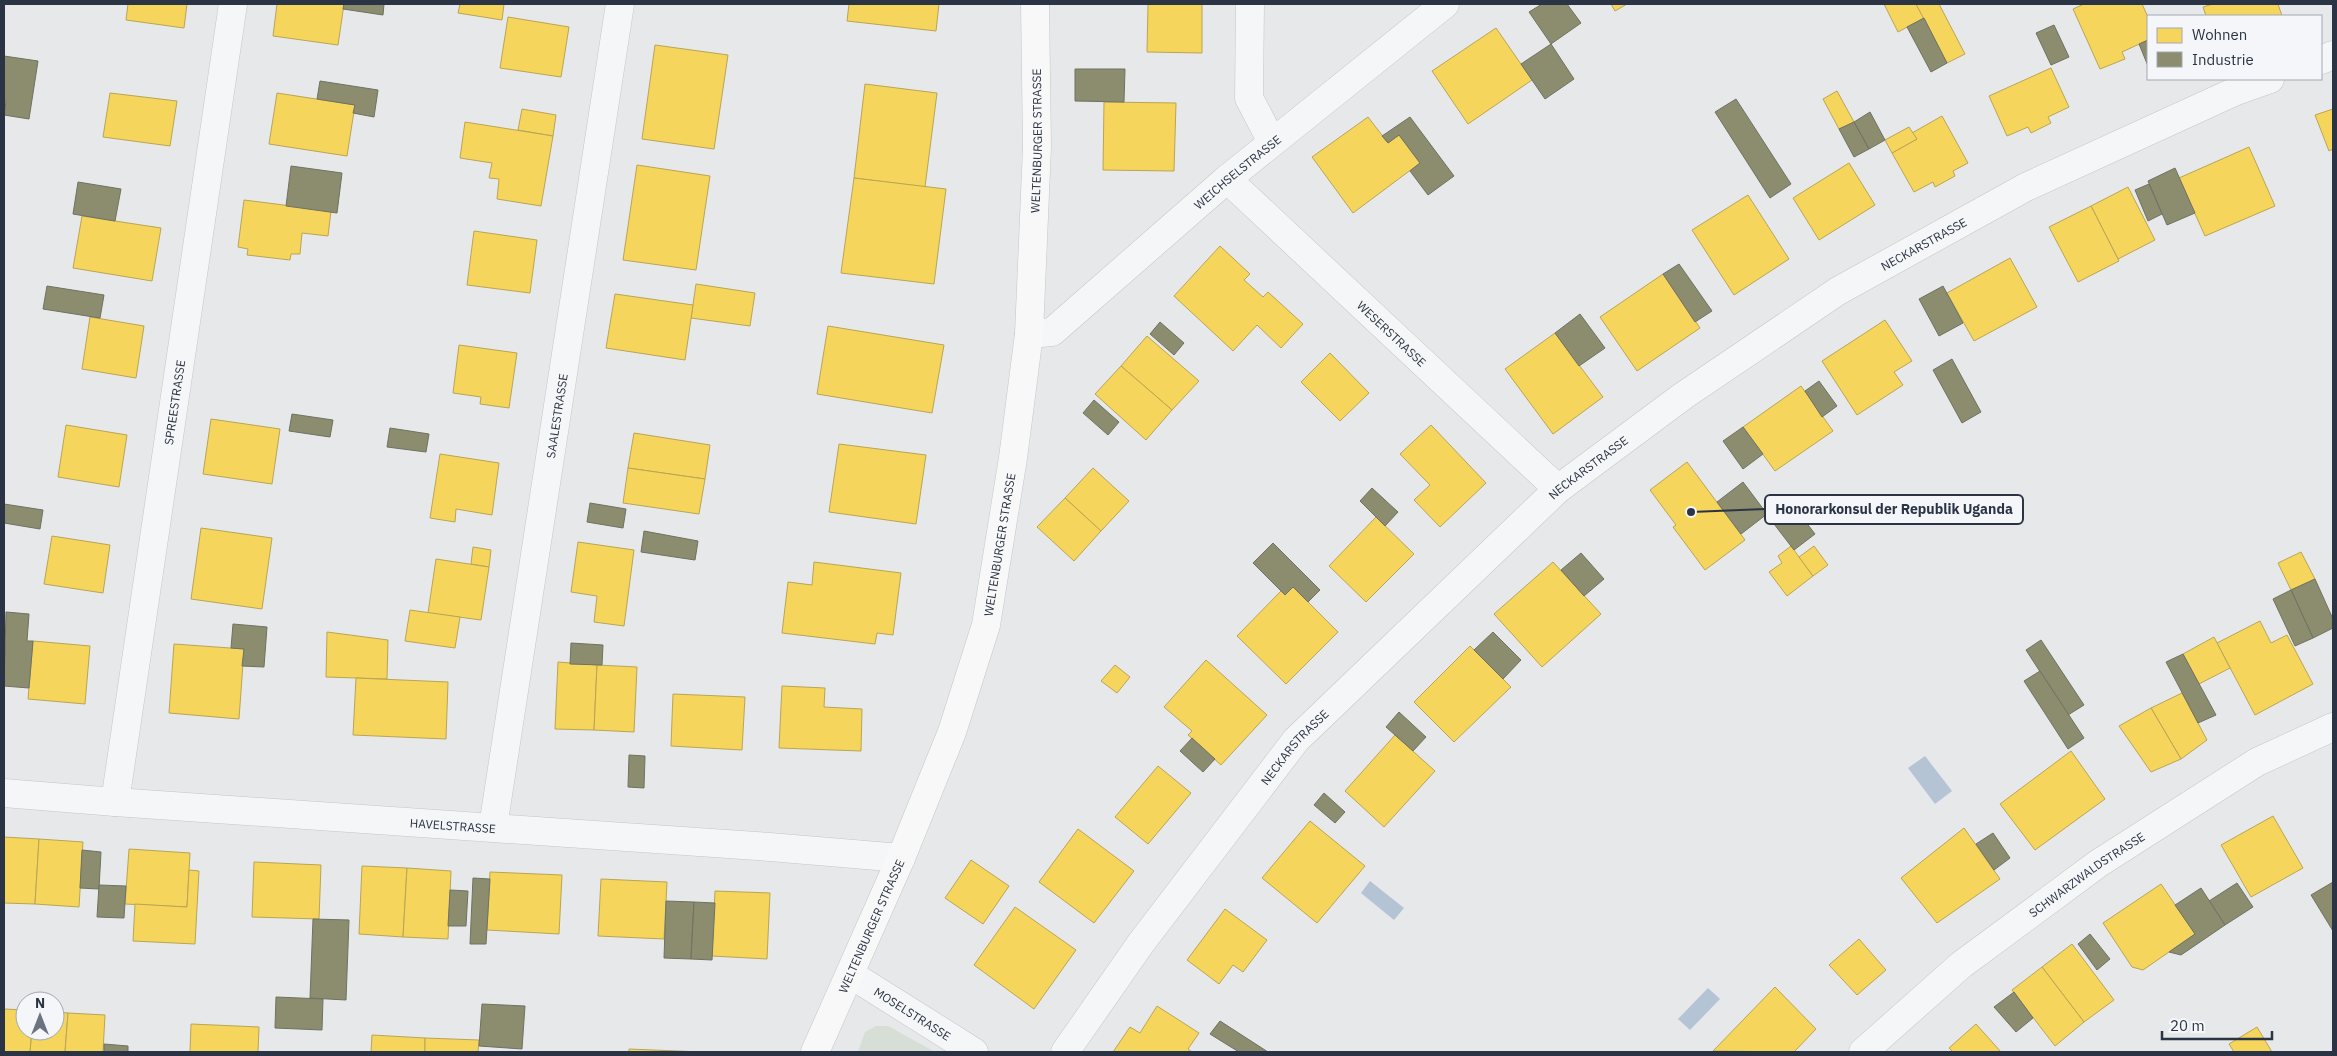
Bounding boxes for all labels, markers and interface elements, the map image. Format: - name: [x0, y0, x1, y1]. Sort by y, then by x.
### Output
- legend: [2147, 15, 2322, 80]
- text: Wohnen: [2192, 25, 2247, 44]
- text: Industrie: [2192, 50, 2254, 69]
- street label: WELTENBURGER STRASSE: [1027, 68, 1045, 213]
- street label: WEICHSELSTRASSE: [1191, 131, 1284, 212]
- street label: NECKARSTRASSE: [1878, 214, 1969, 273]
- street label: WESERSTRASSE: [1354, 297, 1430, 369]
- street label: SPREESTRASSE: [160, 359, 188, 446]
- street label: SAALESTRASSE: [543, 372, 570, 459]
- street label: NECKARSTRASSE: [1545, 432, 1631, 502]
- street label: WELTENBURGER STRASSE: [980, 472, 1018, 617]
- callout: Honorarkonsul der Republik Uganda: [1765, 495, 2023, 524]
- text: Honorarkonsul der Republik Uganda: [1775, 500, 2013, 518]
- street label: NECKARSTRASSE: [1257, 706, 1331, 788]
- street label: HAVELSTRASSE: [409, 815, 496, 836]
- street label: SCHWARZWALDSTRASSE: [2026, 828, 2147, 920]
- street label: WELTENBURGER STRASSE: [835, 857, 907, 995]
- street label: MOSELSTRASSE: [871, 984, 954, 1043]
- north arrow: [15, 991, 65, 1041]
- text: N: [35, 994, 45, 1012]
- scale bar: [2162, 1008, 2272, 1040]
- text: 20 m: [2170, 1016, 2205, 1035]

